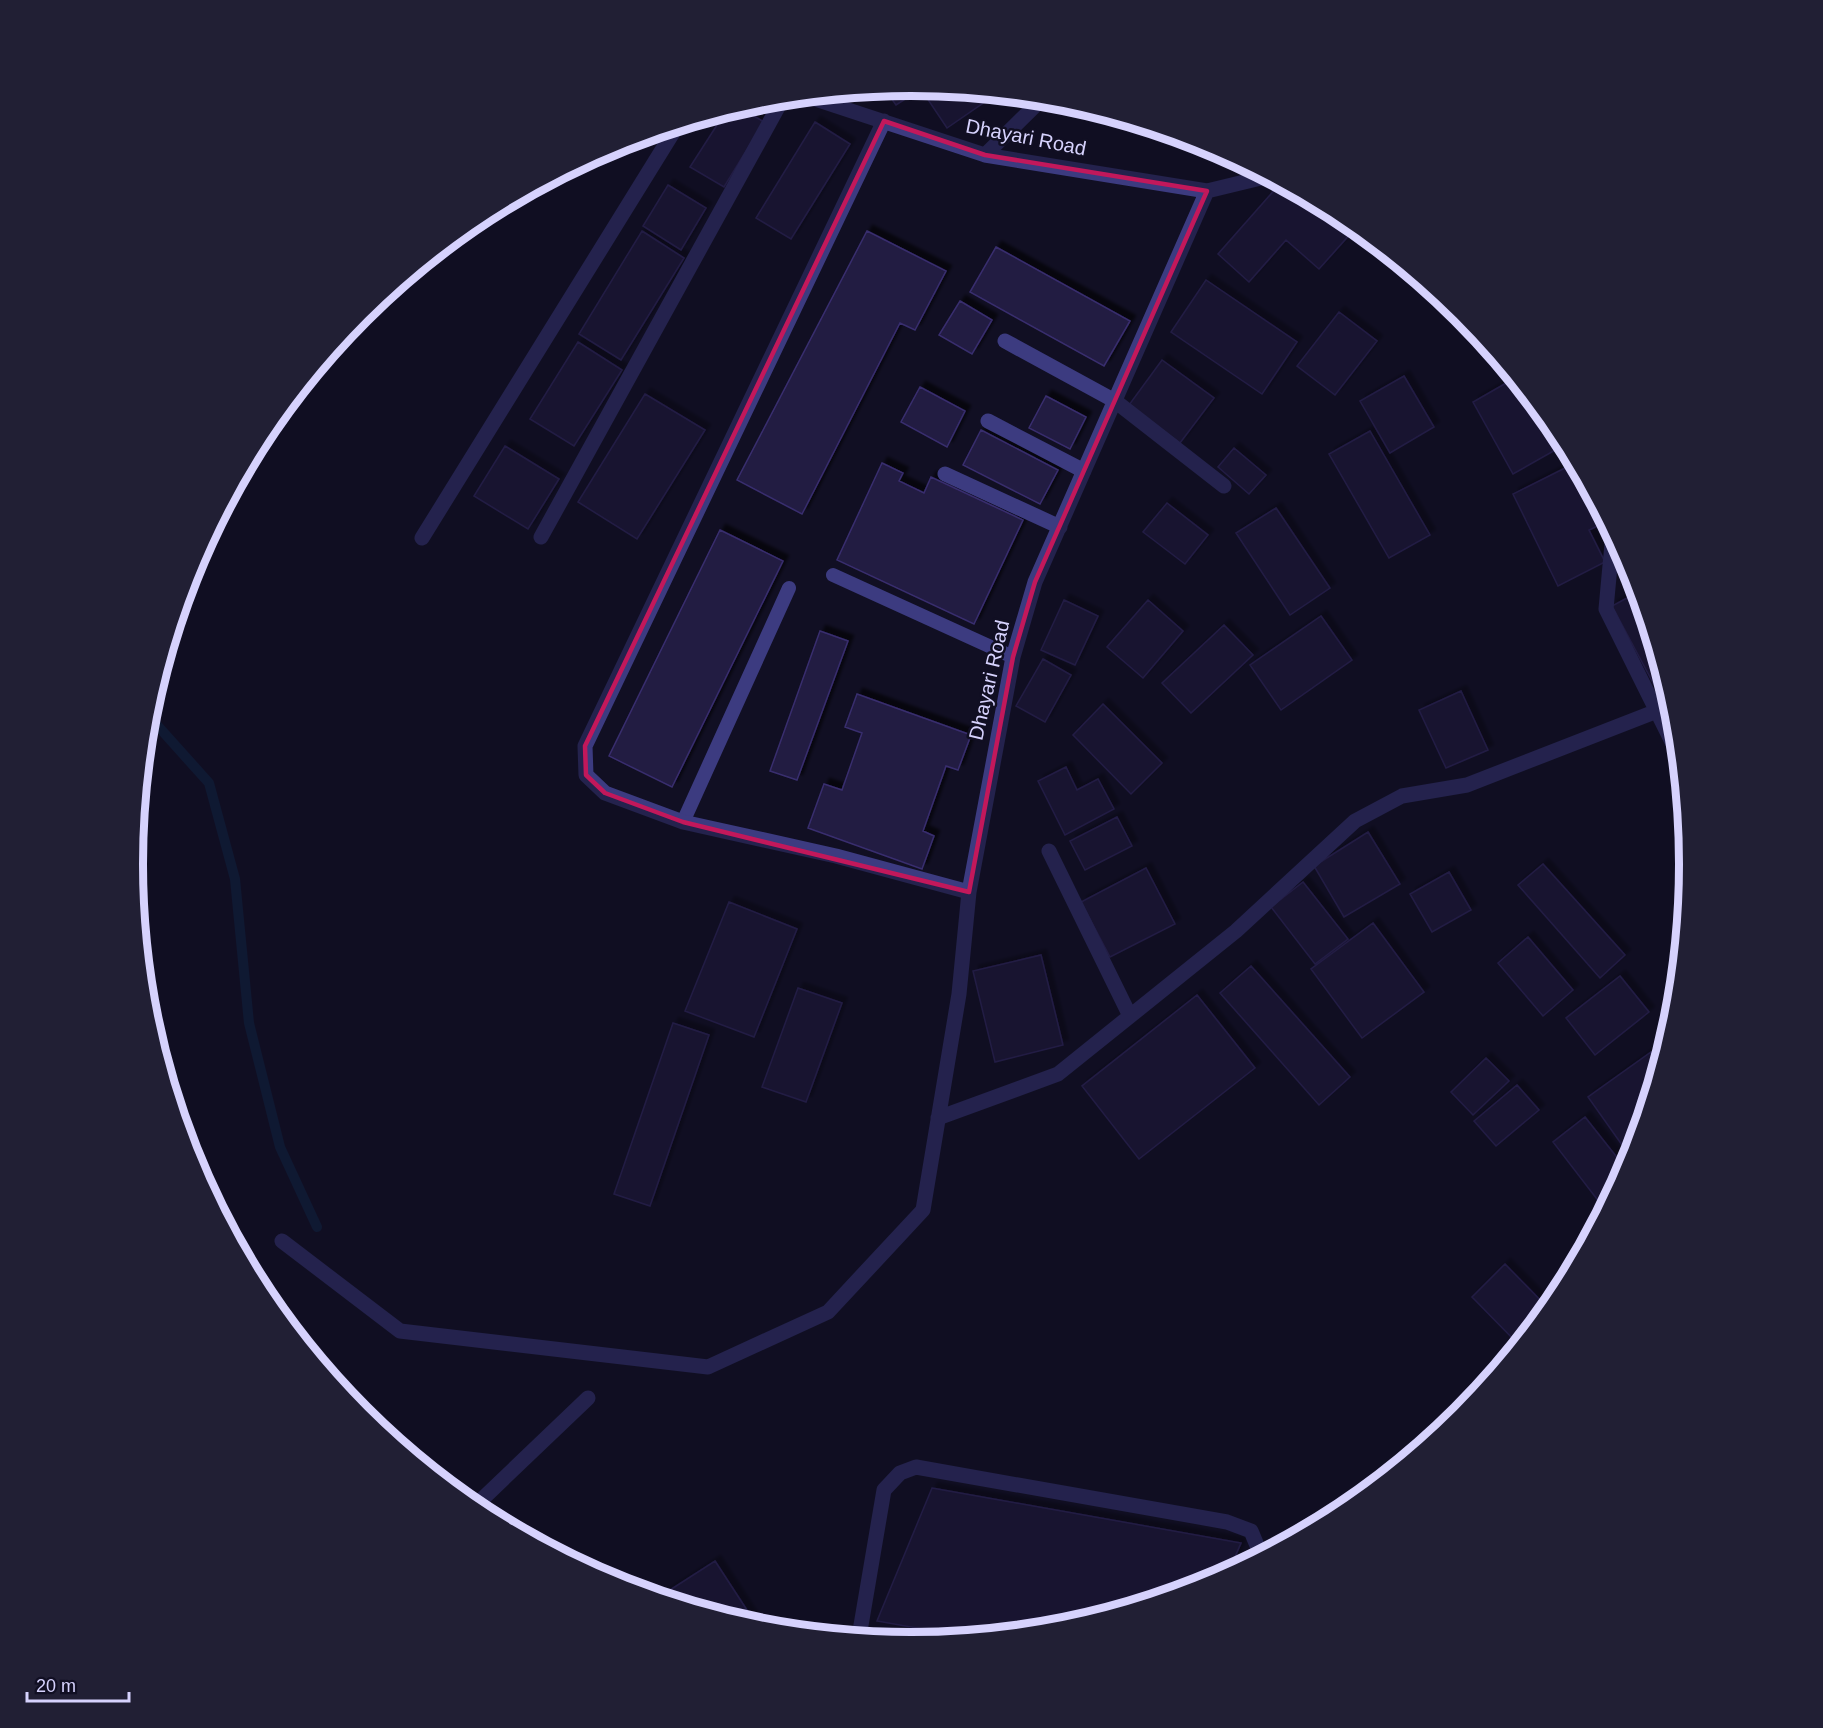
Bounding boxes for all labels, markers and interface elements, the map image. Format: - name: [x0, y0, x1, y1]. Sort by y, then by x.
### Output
- street label: Dhayari Road: [964, 115, 1088, 159]
- street label: Dhayari Road: [965, 618, 1013, 742]
- scale bar: [27, 1665, 129, 1703]
- text: 20 m: [36, 1676, 76, 1696]

